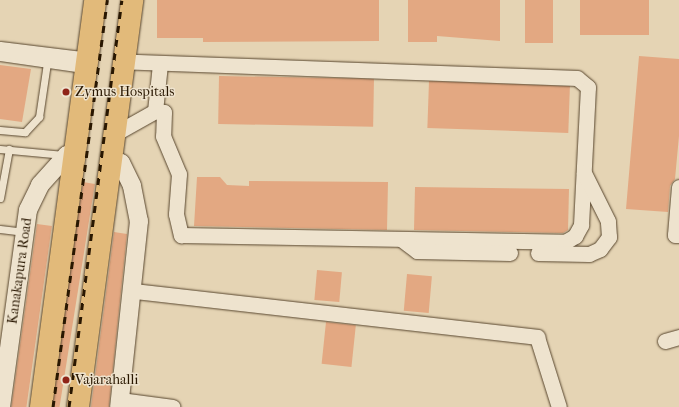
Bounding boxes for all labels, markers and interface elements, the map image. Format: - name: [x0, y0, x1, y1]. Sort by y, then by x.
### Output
- place label: Zymus Hospitals: [75, 84, 174, 100]
- marker: Zymus Hospitals: [60, 86, 72, 98]
- street label: Kanakapura Road: [4, 217, 36, 325]
- place label: Vajarahalli: [75, 372, 138, 388]
- marker: Vajarahalli: [60, 374, 72, 386]

